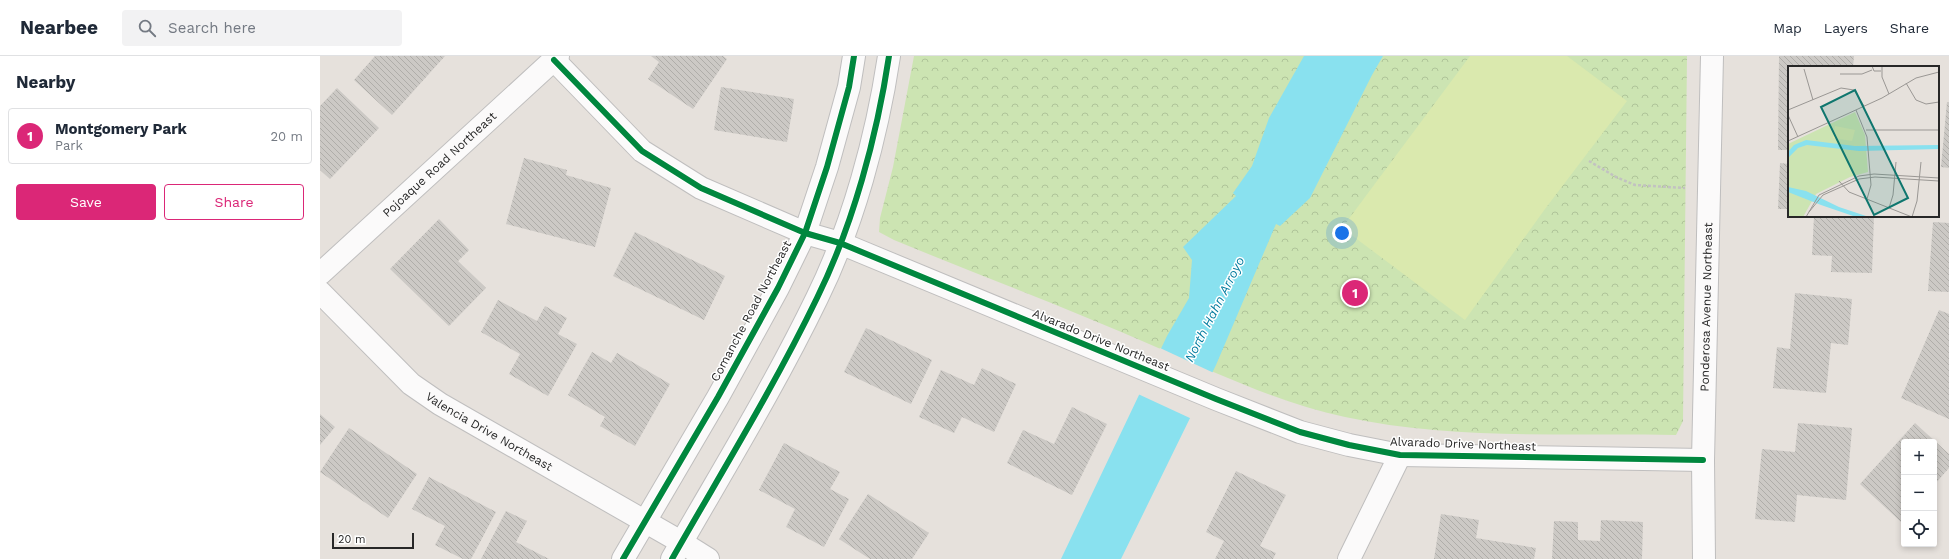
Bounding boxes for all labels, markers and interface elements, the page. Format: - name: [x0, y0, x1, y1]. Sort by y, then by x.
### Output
- search box: [122, 10, 402, 46]
- text: Nearbee: [20, 16, 98, 39]
- icon: search: [136, 17, 158, 39]
- text: Search here: [168, 19, 256, 37]
- text: Map: [1773, 20, 1802, 36]
- text: Layers: [1824, 20, 1868, 36]
- text: Share: [1890, 20, 1929, 36]
- inset map: [1788, 66, 1939, 217]
- text: Nearby: [16, 72, 75, 92]
- street label: Pojoaque Road Northeast: [380, 109, 499, 220]
- text: Montgomery Park: [55, 120, 187, 138]
- text: 1: [27, 129, 33, 144]
- text: 20 m: [271, 129, 303, 144]
- text: Park: [55, 138, 83, 153]
- button: Save: [16, 184, 156, 220]
- button: Share: [164, 184, 304, 220]
- street label: Ponderosa Avenue Northeast: [1698, 222, 1715, 392]
- your location: [1332, 223, 1352, 243]
- street label: Comanche Road Northeast: [708, 238, 794, 384]
- water label: North Hahn Arroyo: [1181, 254, 1247, 364]
- pin: 1: [1342, 278, 1368, 308]
- street label: Alvarado Drive Northeast: [1030, 306, 1172, 374]
- street label: Valencia Drive Northeast: [423, 389, 555, 474]
- street label: Alvarado Drive Northeast: [1390, 434, 1536, 454]
- map controls: [1901, 439, 1937, 547]
- button: +: [1901, 439, 1937, 475]
- button: −: [1901, 475, 1937, 511]
- button: locate: [1901, 511, 1937, 547]
- scale bar: [332, 531, 414, 550]
- text: 20 m: [338, 533, 366, 546]

